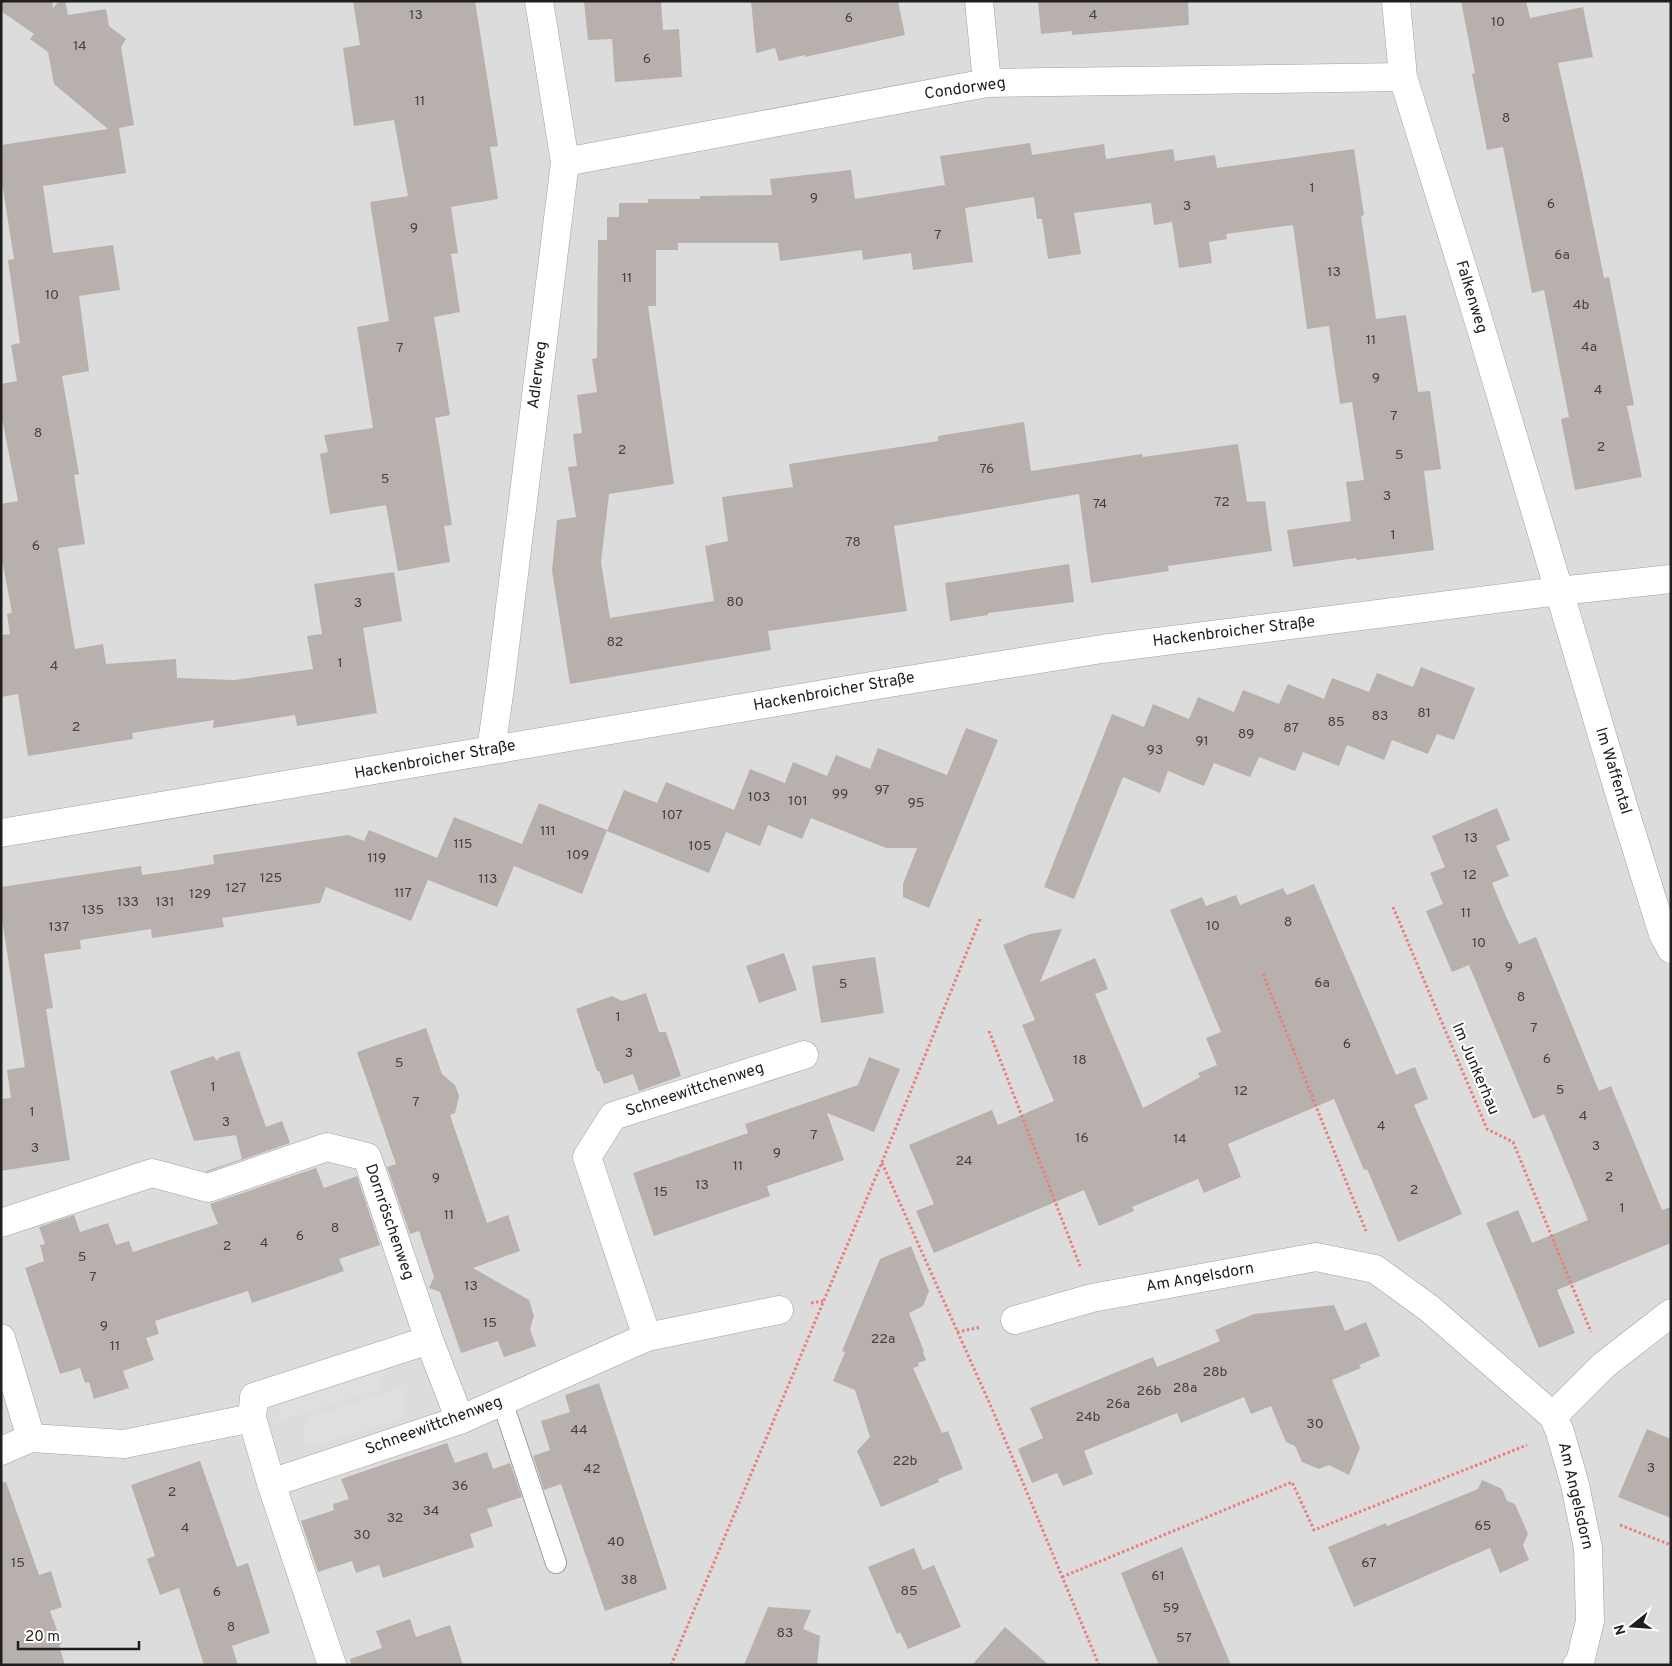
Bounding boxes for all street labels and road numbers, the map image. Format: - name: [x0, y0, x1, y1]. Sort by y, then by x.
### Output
- street label: Condorweg: [923, 73, 1007, 105]
- street label: Falkenweg: [1450, 258, 1492, 336]
- street label: Adlerweg: [524, 340, 552, 410]
- street label: Hackenbroicher Straße: [1152, 612, 1316, 652]
- street label: Hackenbroicher Straße: [752, 668, 916, 716]
- street label: Im Waffental: [1590, 725, 1636, 817]
- street label: Hackenbroicher Straße: [353, 736, 517, 784]
- street label: Im Junkerhau: [1447, 1020, 1503, 1118]
- street label: Schneewittchenweg: [623, 1058, 767, 1122]
- street label: Dornröschenweg: [360, 1161, 418, 1283]
- street label: Am Angelsdorn: [1144, 1259, 1256, 1297]
- street label: Schneewittchenweg: [363, 1392, 505, 1460]
- street label: Am Angelsdorn: [1553, 1440, 1597, 1552]

